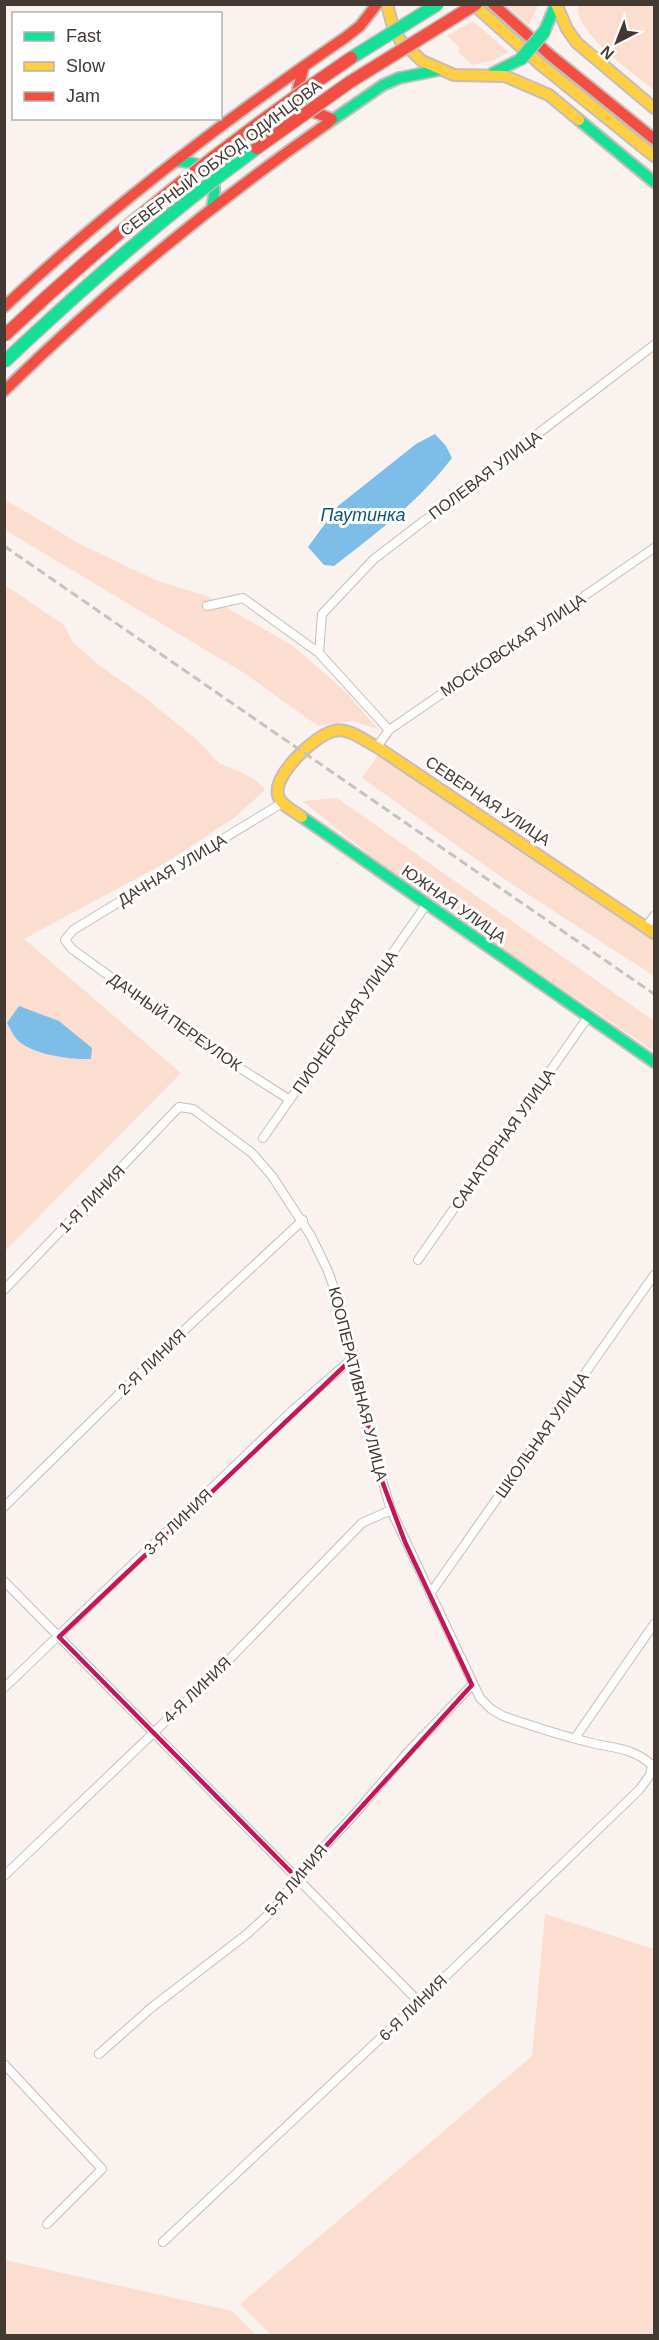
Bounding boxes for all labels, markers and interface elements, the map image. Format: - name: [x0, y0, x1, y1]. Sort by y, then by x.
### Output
- legend: [12, 12, 222, 120]
- north arrow: [587, 12, 647, 72]
- text: Fast: [66, 26, 101, 46]
- text: N: [597, 43, 617, 63]
- text: Slow: [66, 56, 106, 76]
- street label: СЕВЕРНЫЙ ОБХОД ОДИНЦОВА: [117, 76, 325, 239]
- text: Jam: [66, 86, 100, 106]
- street label: ПОЛЕВАЯ УЛИЦА: [426, 427, 545, 523]
- water label: Паутинка: [321, 505, 405, 525]
- street label: МОСКОВСКАЯ УЛИЦА: [437, 590, 589, 700]
- street label: СЕВЕРНАЯ УЛИЦА: [422, 753, 554, 849]
- street label: ДАЧНАЯ УЛИЦА: [115, 831, 229, 909]
- street label: ЮЖНАЯ УЛИЦА: [399, 862, 510, 946]
- street label: ПИОНЕРСКАЯ УЛИЦА: [289, 947, 401, 1096]
- street label: ДАЧНЫЙ ПЕРЕУЛОК: [105, 969, 246, 1075]
- street label: САНАТОРНАЯ УЛИЦА: [448, 1065, 558, 1212]
- street label: 1-Я ЛИНИЯ: [56, 1162, 128, 1236]
- street label: КООПЕРАТИВНАЯ УЛИЦА: [326, 1285, 390, 1483]
- street label: 2-Я ЛИНИЯ: [115, 1326, 189, 1398]
- street label: ШКОЛЬНАЯ УЛИЦА: [492, 1369, 592, 1501]
- street label: 3-Я ЛИНИЯ: [141, 1486, 215, 1558]
- street label: 4-Я ЛИНИЯ: [160, 1654, 234, 1726]
- street label: 5-Я ЛИНИЯ: [262, 1841, 330, 1919]
- street label: 6-Я ЛИНИЯ: [376, 1972, 450, 2044]

